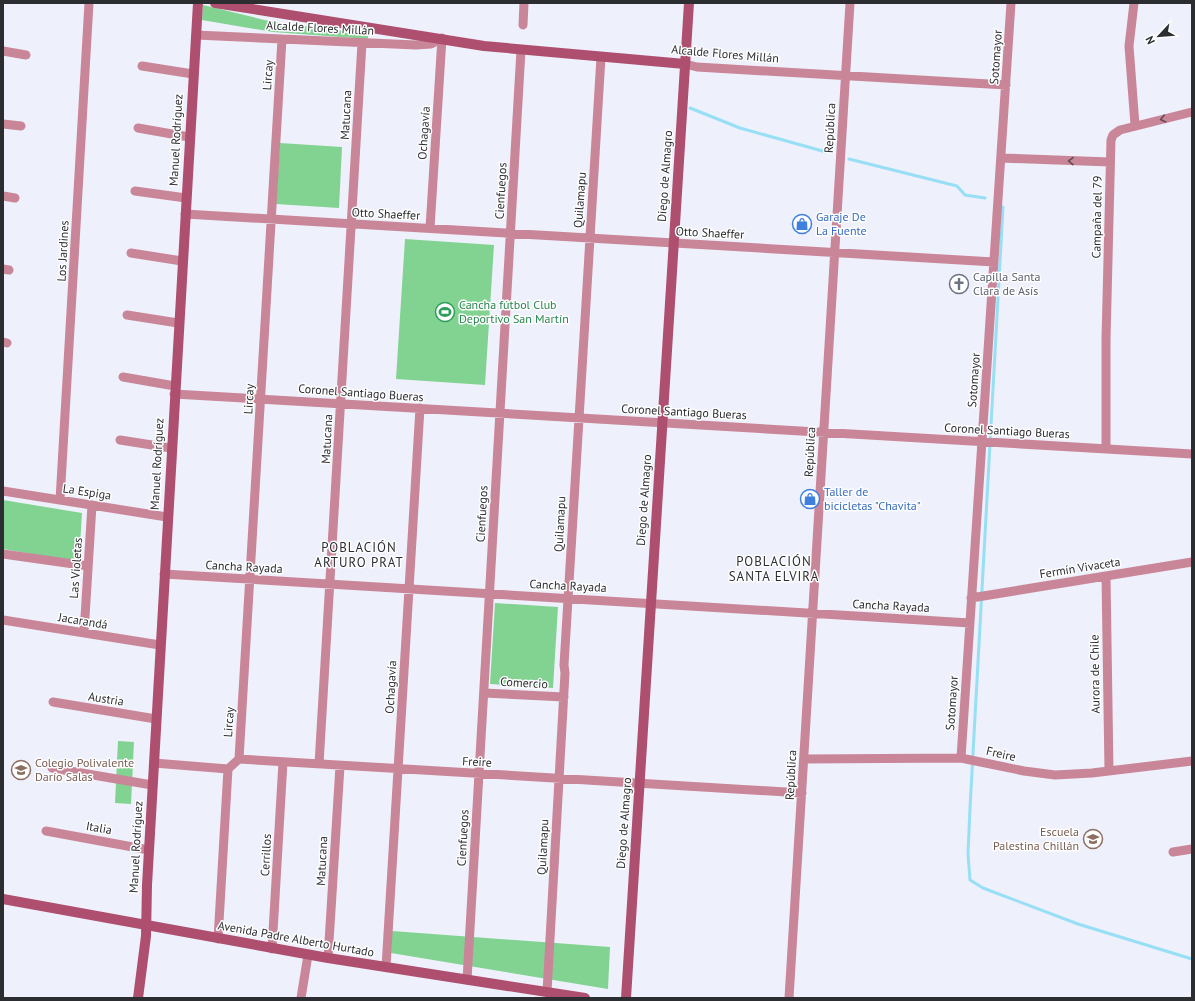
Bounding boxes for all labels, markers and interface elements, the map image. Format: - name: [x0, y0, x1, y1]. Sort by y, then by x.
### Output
- north arrow: [1139, 16, 1179, 56]
- street label: Alcalde Flores Millán: [266, 17, 374, 38]
- street label: Sotomayor: [986, 29, 1005, 85]
- text: N: [1142, 34, 1158, 47]
- street label: Alcalde Flores Millán: [671, 41, 779, 66]
- street label: Lircay: [259, 59, 276, 91]
- street label: Matucana: [337, 90, 354, 140]
- street label: Manuel Rodríguez: [166, 94, 185, 186]
- street label: República: [821, 102, 838, 153]
- street label: Ochagavía: [414, 106, 433, 160]
- one-way arrow: [1160, 114, 1167, 122]
- street label: Diego de Almagro: [654, 130, 675, 222]
- one-way arrow: [1068, 156, 1074, 165]
- street label: Cienfuegos: [492, 162, 509, 220]
- street label: Quilamapu: [570, 172, 589, 228]
- street label: Campaña del 79: [1088, 175, 1105, 259]
- street label: Otto Shaeffer: [351, 204, 421, 223]
- place label: Garaje De La Fuente: [816, 209, 866, 238]
- shop icon: Garaje De La Fuente: [791, 213, 813, 235]
- street label: Los Jardines: [53, 220, 72, 282]
- street label: Otto Shaeffer: [675, 223, 745, 242]
- place label: Capilla Santa Clara de Asís: [973, 269, 1040, 298]
- church icon: Capilla Santa Clara de Asís: [948, 273, 970, 295]
- place label: Cancha fútbol Club Deportivo San Martín: [459, 297, 569, 326]
- sports icon: Cancha fútbol Club Deportivo San Martín: [434, 301, 456, 323]
- street label: Sotomayor: [964, 352, 983, 408]
- street label: Coronel Santiago Bueras: [298, 381, 424, 404]
- street label: Lircay: [240, 383, 257, 415]
- street label: Coronel Santiago Bueras: [621, 401, 747, 422]
- street label: Matucana: [318, 414, 335, 464]
- street label: Manuel Rodríguez: [147, 418, 166, 510]
- street label: Coronel Santiago Bueras: [944, 420, 1070, 441]
- street label: República: [801, 426, 818, 477]
- street label: Diego de Almagro: [633, 454, 654, 546]
- street label: La Espiga: [62, 480, 112, 503]
- place label: Taller de bicicletas "Chavita": [824, 484, 921, 513]
- street label: Cienfuegos: [473, 485, 490, 543]
- shop icon: Taller de bicicletas "Chavita": [799, 488, 821, 510]
- street label: Quilamapu: [551, 496, 568, 552]
- street label: Las Violetas: [66, 537, 85, 599]
- district label: POBLACIÓN ARTURO PRAT: [314, 539, 404, 571]
- district label: POBLACIÓN SANTA ELVIRA: [729, 553, 819, 585]
- street label: Fermín Vivaceta: [1038, 554, 1122, 581]
- street label: Cancha Rayada: [205, 557, 283, 576]
- street label: Cancha Rayada: [529, 576, 607, 595]
- street label: Cancha Rayada: [852, 596, 930, 615]
- street label: Jacarandá: [56, 609, 109, 632]
- street label: Aurora de Chile: [1086, 634, 1103, 714]
- street label: Ochagavía: [382, 660, 399, 714]
- street label: Comercio: [500, 674, 548, 691]
- street label: Sotomayor: [942, 675, 961, 731]
- street label: Austria: [87, 688, 125, 709]
- street label: Lircay: [220, 706, 237, 738]
- street label: Freire: [985, 743, 1017, 764]
- street label: República: [782, 749, 799, 800]
- street label: Freire: [462, 753, 492, 770]
- place label: Colegio Polivalente Darío Salas: [35, 755, 134, 784]
- school or university icon: Colegio Polivalente Darío Salas: [10, 759, 32, 781]
- street label: Diego de Almagro: [613, 777, 634, 869]
- street label: Manuel Rodríguez: [126, 801, 145, 893]
- street label: Cienfuegos: [454, 809, 471, 867]
- street label: Italia: [85, 818, 113, 837]
- street label: Quilamapu: [534, 819, 551, 875]
- place label: Escuela Palestina Chillán: [993, 824, 1079, 853]
- school or university icon: Escuela Palestina Chillán: [1082, 828, 1104, 850]
- street label: Cerrillos: [257, 833, 274, 877]
- street label: Matucana: [313, 836, 330, 886]
- street label: Avenida Padre Alberto Hurtado: [217, 917, 375, 960]

